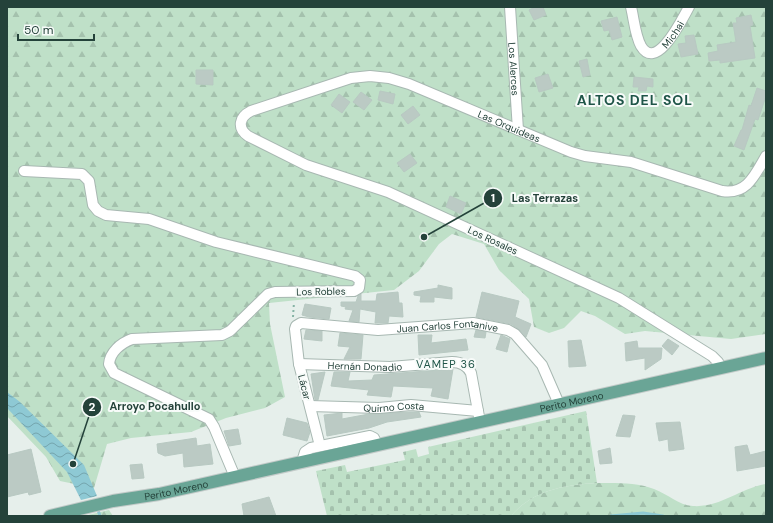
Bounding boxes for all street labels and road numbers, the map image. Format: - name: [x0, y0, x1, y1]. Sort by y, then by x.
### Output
- street label: Michai: [659, 19, 687, 51]
- street label: Los Alerces: [505, 42, 522, 96]
- street label: Las Orquideas: [476, 108, 542, 145]
- street label: Los Rosales: [466, 223, 520, 258]
- street label: Los Robles: [296, 285, 346, 298]
- street label: Juan Carlos Fontanive: [396, 317, 499, 336]
- street label: Hernán Donadio: [328, 359, 403, 374]
- street label: Lácar: [295, 373, 314, 401]
- street label: Perito Moreno: [538, 389, 605, 416]
- street label: Quirno Costa: [363, 399, 425, 415]
- street label: Perito Moreno: [143, 477, 210, 503]

